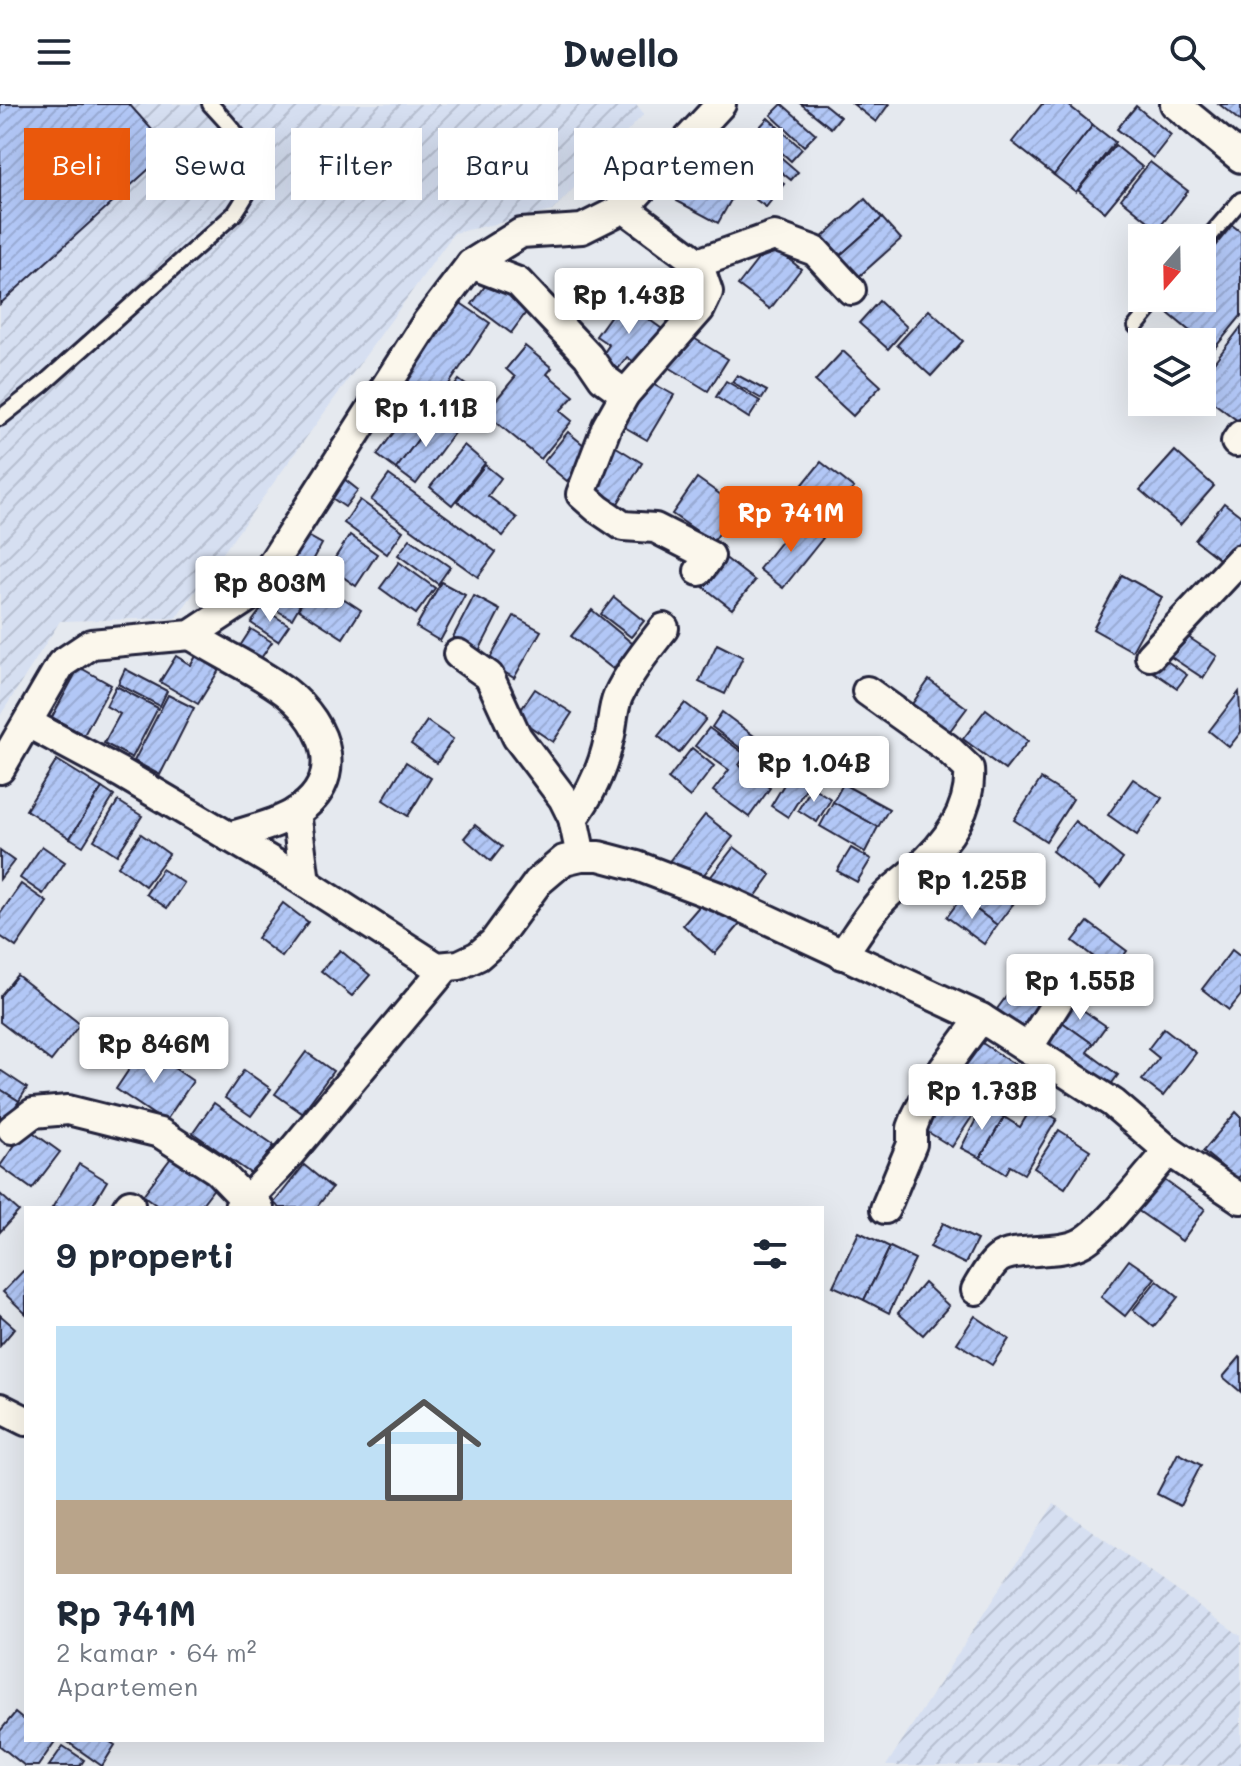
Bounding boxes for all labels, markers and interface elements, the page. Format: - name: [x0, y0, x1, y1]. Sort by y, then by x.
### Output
- text: Dwello: [562, 29, 679, 76]
- icon: menu: [32, 30, 76, 74]
- icon: search: [1165, 30, 1209, 74]
- chip: Beli: [24, 128, 130, 200]
- chip: Sewa: [146, 128, 275, 200]
- chip: Filter: [291, 128, 422, 200]
- chip: Baru: [438, 128, 558, 200]
- chip: Apartemen: [574, 128, 783, 200]
- north arrow: [1128, 224, 1216, 312]
- map controls: [1128, 224, 1216, 416]
- pin: Rp 1.43B: [546, 268, 712, 336]
- text: Rp 1.43B: [573, 277, 685, 311]
- button: layers: [1128, 328, 1216, 416]
- pin: Rp 1.11B: [343, 381, 509, 449]
- text: Rp 1.11B: [374, 390, 478, 424]
- pin: Rp 741M: [717, 486, 865, 554]
- text: Rp 741M: [737, 495, 845, 529]
- pin: Rp 803M: [196, 556, 344, 624]
- text: Rp 803M: [213, 565, 327, 599]
- pin: Rp 1.04B: [731, 736, 897, 804]
- text: Rp 1.04B: [757, 745, 871, 779]
- pin: Rp 1.25B: [889, 853, 1055, 921]
- text: Rp 1.25B: [917, 862, 1027, 896]
- pin: Rp 1.55B: [997, 954, 1163, 1022]
- text: Rp 1.55B: [1024, 963, 1136, 997]
- pin: Rp 846M: [80, 1017, 228, 1085]
- text: Rp 846M: [97, 1026, 211, 1060]
- pin: Rp 1.73B: [899, 1064, 1065, 1132]
- text: Rp 1.73B: [927, 1073, 1037, 1107]
- text: 9 properti: [56, 1232, 234, 1277]
- icon: filters: [748, 1232, 792, 1276]
- icon: home: [352, 1378, 496, 1522]
- text: Rp 741M: [56, 1590, 196, 1635]
- text: 2 kamar · 64 m²: [56, 1635, 257, 1669]
- text: Apartemen: [56, 1669, 198, 1703]

